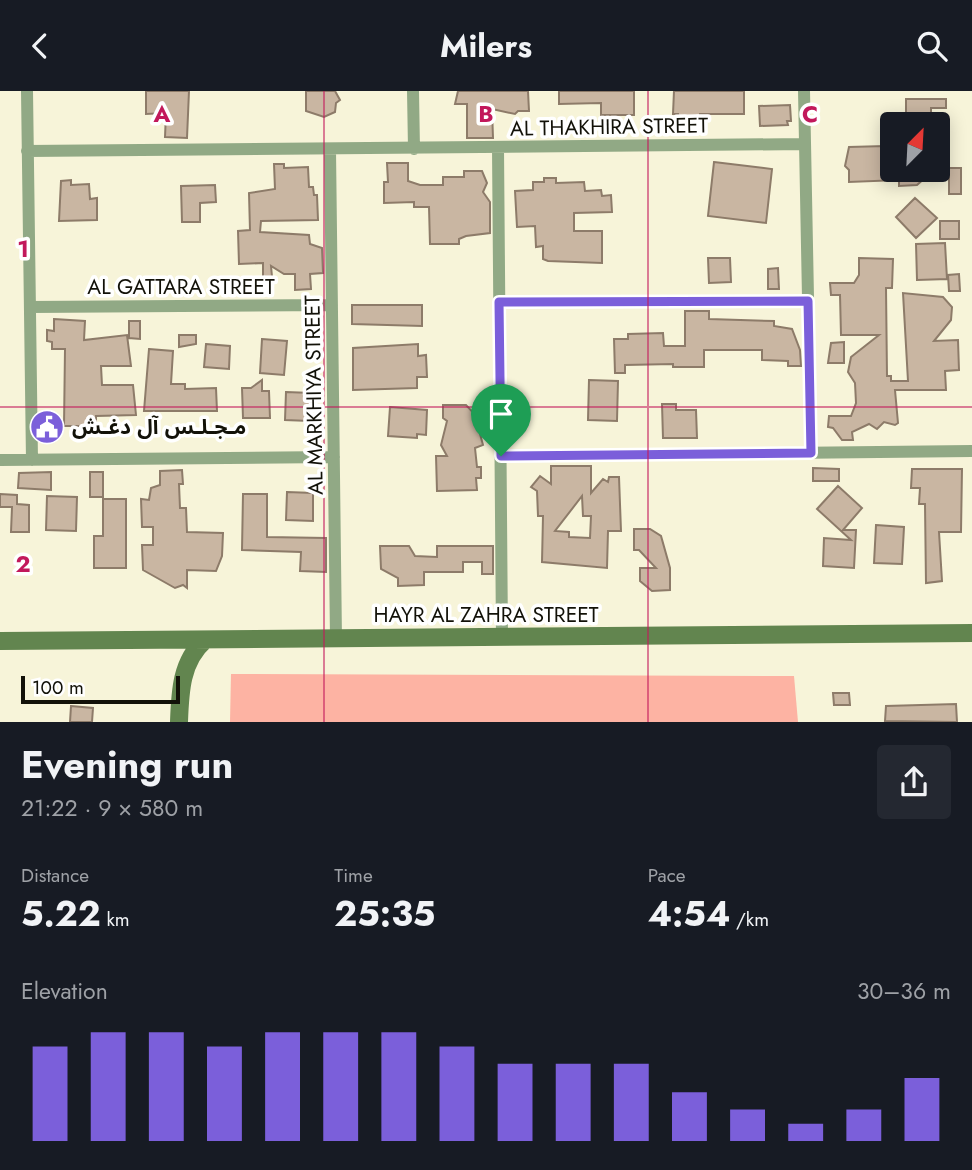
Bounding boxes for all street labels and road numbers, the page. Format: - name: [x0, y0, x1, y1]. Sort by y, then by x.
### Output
- street label: AL THAKHIRA STREET: [510, 110, 709, 144]
- street label: AL GATTARA STREET: [87, 272, 275, 302]
- street label: AL MARKHIYA STREET: [297, 295, 331, 495]
- street label: HAYR AL ZAHRA STREET: [374, 600, 599, 630]

